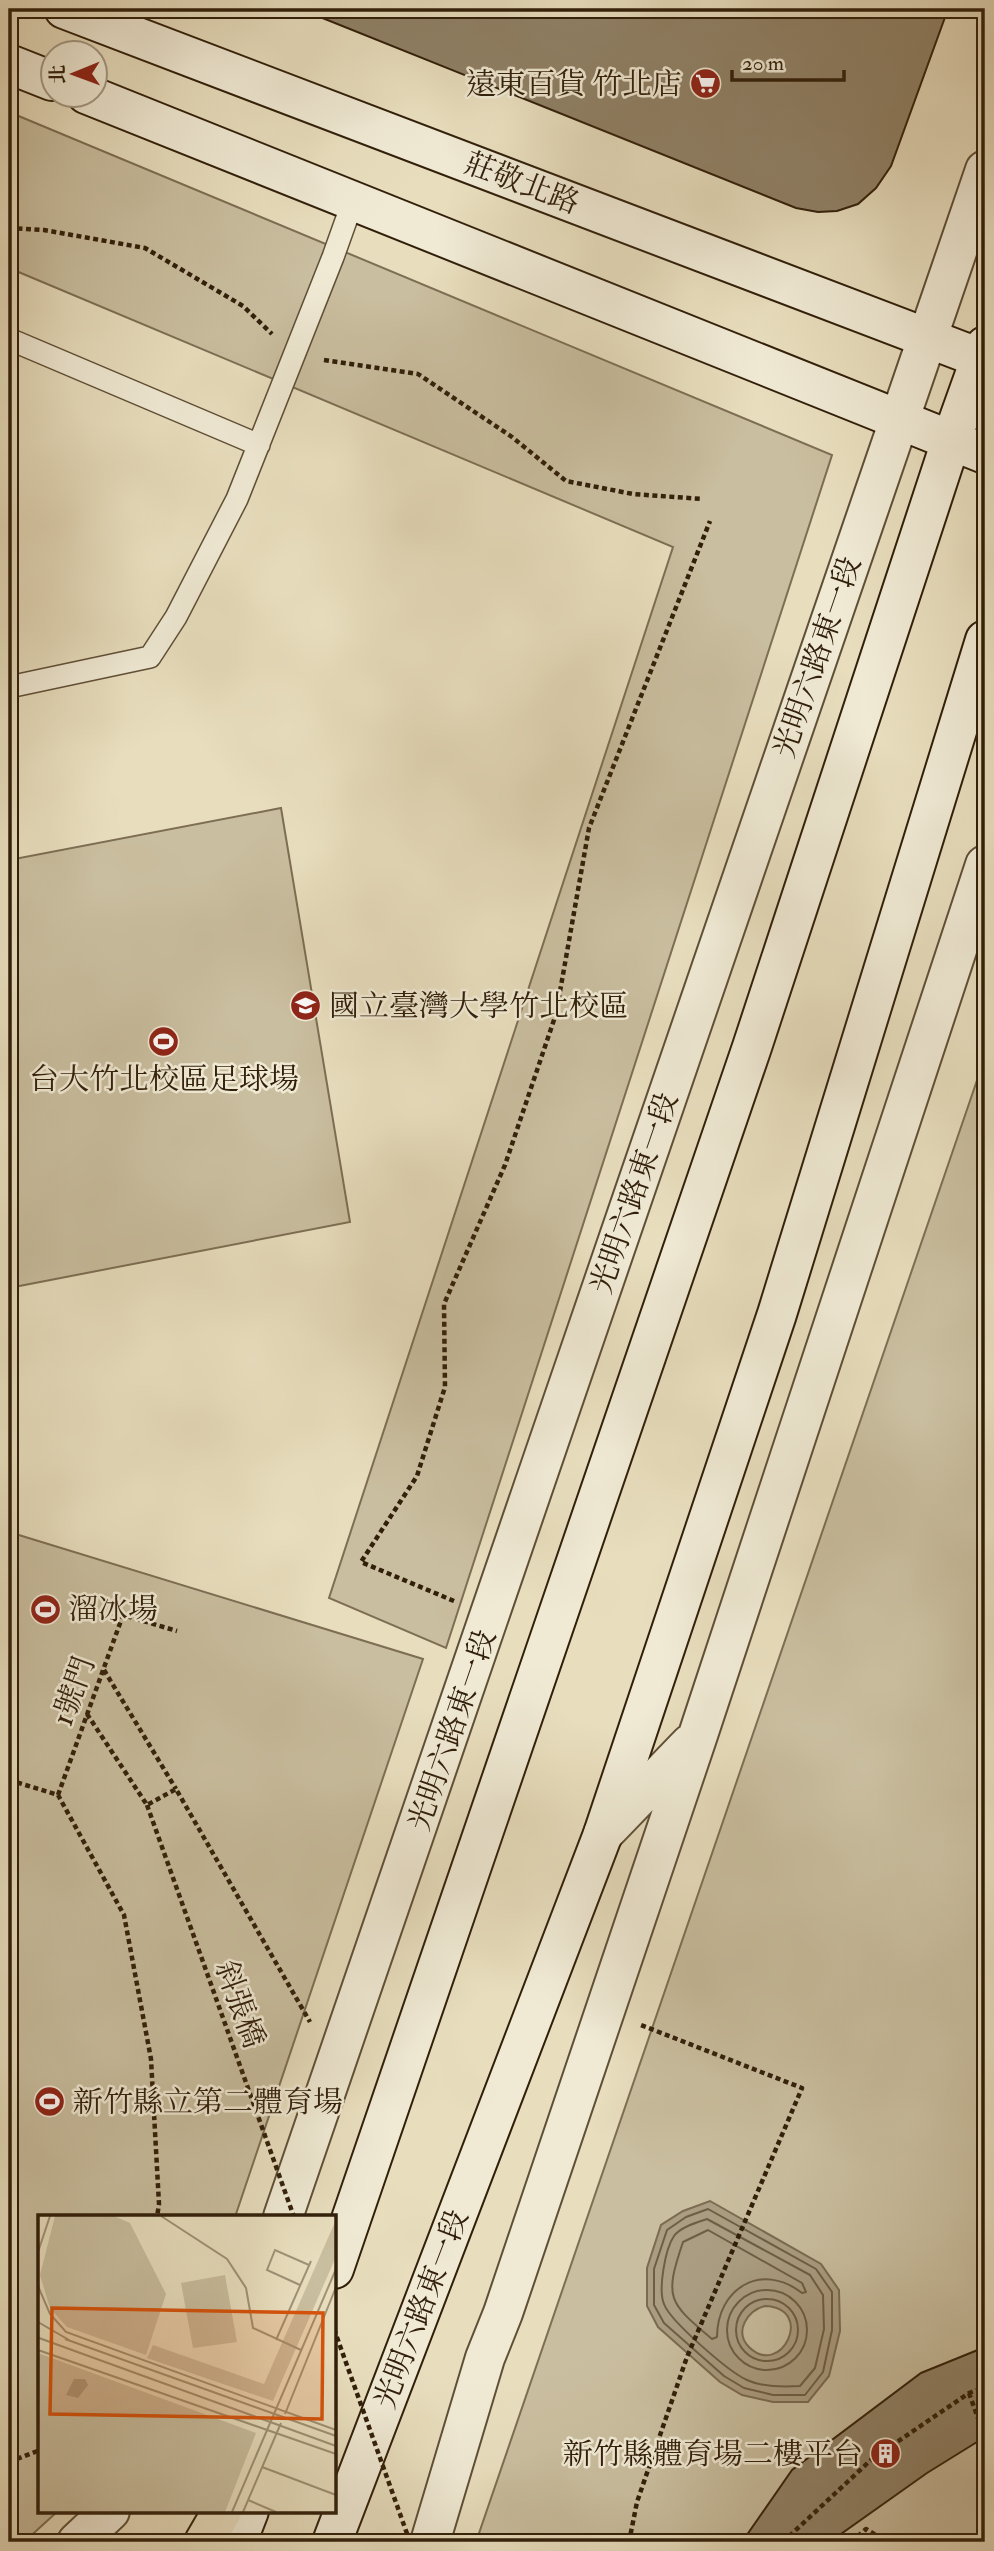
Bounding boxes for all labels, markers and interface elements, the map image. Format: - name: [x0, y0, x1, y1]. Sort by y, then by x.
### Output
- north arrow: [38, 38, 108, 108]
- scale bar: [732, 38, 844, 82]
- text: 20 m: [742, 50, 784, 77]
- text: 北: [46, 65, 70, 84]
- place label: 遠東百貨 竹北店: [466, 66, 682, 103]
- supermarket icon: 遠東百貨 竹北店: [688, 67, 722, 101]
- street label: 莊敬北路: [459, 145, 584, 222]
- street label: 光明六路東一段: [766, 552, 869, 762]
- place label: 國立臺灣大學竹北校區: [329, 988, 629, 1025]
- school or university icon: 國立臺灣大學竹北校區: [289, 989, 323, 1023]
- sports icon: 台大竹北校區足球場: [147, 1024, 181, 1058]
- place label: 台大竹北校區足球場: [29, 1061, 299, 1098]
- street label: 光明六路東一段: [583, 1088, 686, 1298]
- place label: 溜冰場: [68, 1591, 158, 1628]
- sports icon: 溜冰場: [28, 1592, 62, 1626]
- street label: 光明六路東一段: [401, 1625, 504, 1835]
- street label: 1號門: [44, 1652, 103, 1731]
- street label: 斜張橋: [207, 1956, 272, 2053]
- place label: 新竹縣立第二體育場: [73, 2084, 343, 2121]
- sports icon: 新竹縣立第二體育場: [33, 2085, 67, 2119]
- street label: 光明六路東一段: [367, 2205, 476, 2414]
- inset map: [38, 2215, 336, 2512]
- place label: 新竹縣體育場二樓平台: [563, 2436, 863, 2473]
- building icon: 新竹縣體育場二樓平台: [869, 2437, 903, 2471]

